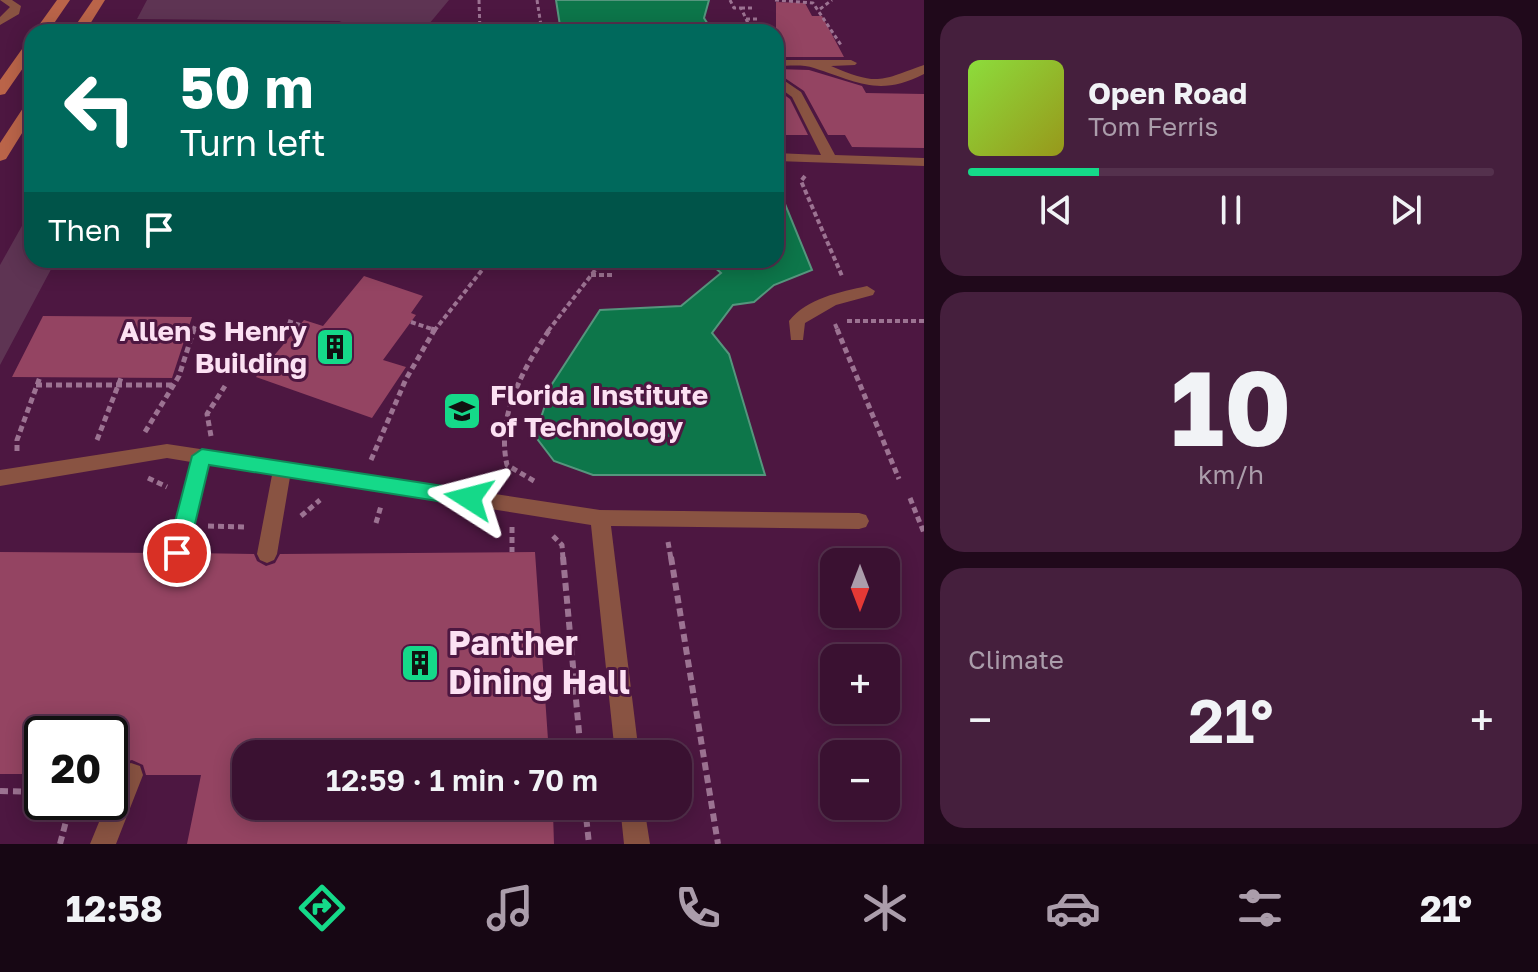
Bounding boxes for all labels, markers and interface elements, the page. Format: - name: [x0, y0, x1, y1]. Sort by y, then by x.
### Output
- text: 50 m: [180, 53, 314, 120]
- icon: left: [48, 56, 152, 160]
- text: Open Road: [1088, 75, 1247, 111]
- text: Tom Ferris: [1088, 111, 1218, 142]
- text: Turn left: [180, 121, 326, 164]
- icon: previous: [1034, 188, 1078, 232]
- icon: pause: [1209, 188, 1253, 232]
- icon: next: [1384, 188, 1428, 232]
- icon: arrive: [137, 208, 181, 252]
- text: Then: [48, 212, 121, 248]
- place label: Allen S Henry Building: [119, 314, 307, 379]
- building icon: Allen S Henry Building: [314, 326, 356, 368]
- text: 10: [1170, 344, 1292, 469]
- place label: Florida Institute of Technology: [490, 378, 708, 443]
- school or university icon: Florida Institute of Technology: [441, 390, 483, 432]
- position arrow: [427, 456, 511, 540]
- text: km/h: [1198, 459, 1264, 490]
- pin: [143, 519, 211, 587]
- icon: arrive: [155, 531, 199, 575]
- north arrow: [820, 548, 900, 628]
- map controls: [820, 548, 900, 820]
- place label: Panther Dining Hall: [448, 622, 630, 701]
- building icon: Panther Dining Hall: [399, 642, 441, 684]
- button: +: [820, 644, 900, 724]
- text: Climate: [968, 644, 1064, 675]
- text: 21°: [1188, 684, 1274, 756]
- text: −: [968, 693, 992, 746]
- text: +: [1470, 693, 1494, 746]
- speed limit sign: 20: [24, 716, 128, 820]
- button: −: [820, 740, 900, 820]
- text: 12:59 · 1 min · 70 m: [326, 762, 598, 798]
- icon: directions: [294, 880, 350, 936]
- icon: music: [482, 880, 538, 936]
- icon: phone: [670, 880, 726, 936]
- icon: climate: [857, 880, 913, 936]
- icon: car: [1045, 880, 1101, 936]
- icon: filters: [1232, 880, 1288, 936]
- text: 12:58: [66, 887, 163, 930]
- text: 21°: [1420, 887, 1472, 930]

